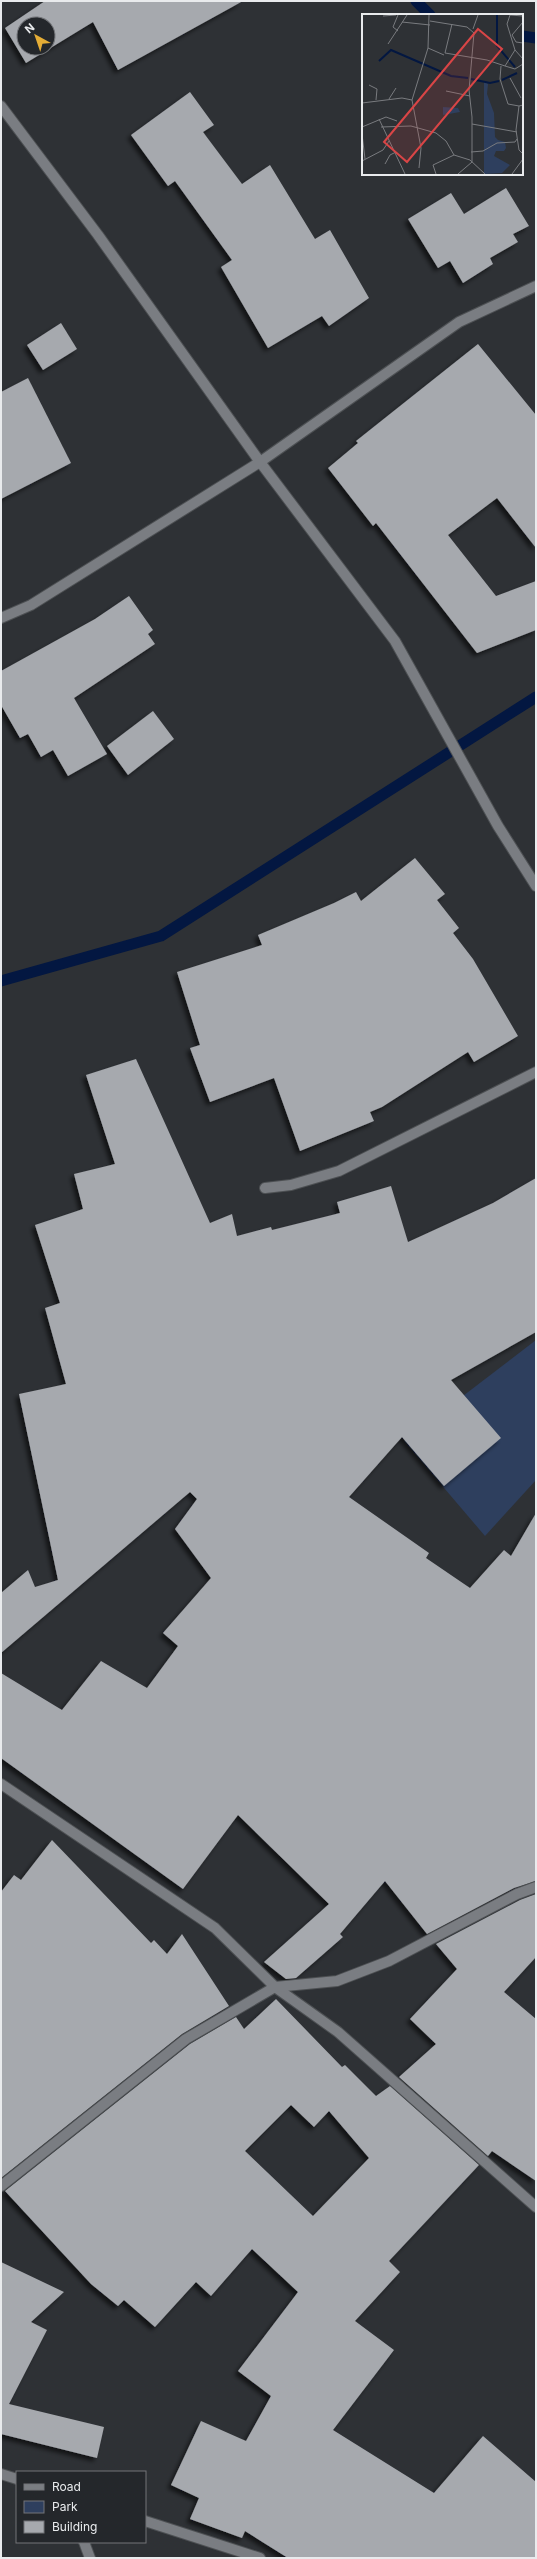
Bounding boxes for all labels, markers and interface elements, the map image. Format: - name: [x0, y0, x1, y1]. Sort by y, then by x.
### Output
- inset map: [362, 14, 523, 175]
- north arrow: [16, 16, 56, 56]
- text: N: [22, 20, 37, 36]
- legend: [16, 2471, 146, 2543]
- text: Road: [52, 2479, 81, 2494]
- text: Park: [52, 2499, 78, 2514]
- text: Building: [52, 2519, 97, 2534]

